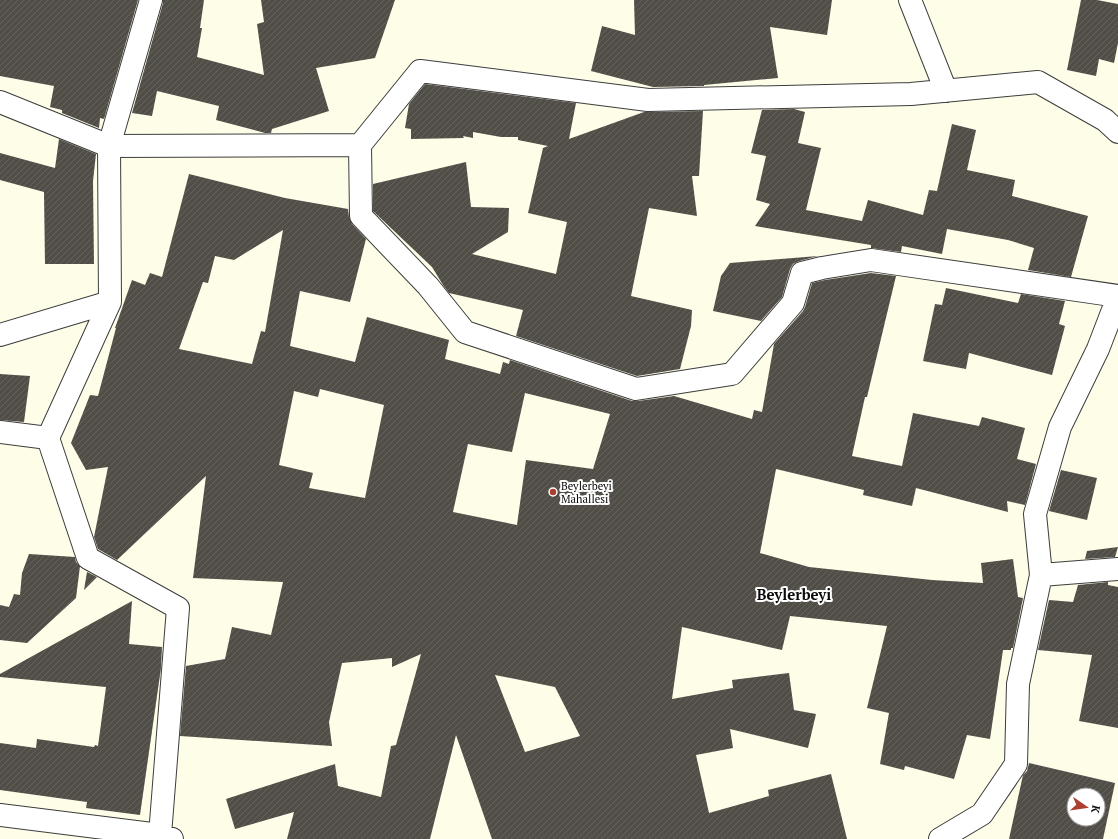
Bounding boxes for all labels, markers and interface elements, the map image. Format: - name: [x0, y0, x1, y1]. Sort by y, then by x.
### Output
- place label: Beylerbeyi Mahallesi: [561, 479, 612, 506]
- marker: Beylerbeyi Mahallesi: [548, 487, 558, 497]
- district label: Beylerbeyi: [757, 584, 831, 604]
- north arrow: [1066, 787, 1106, 827]
- text: K: [1088, 804, 1103, 815]

